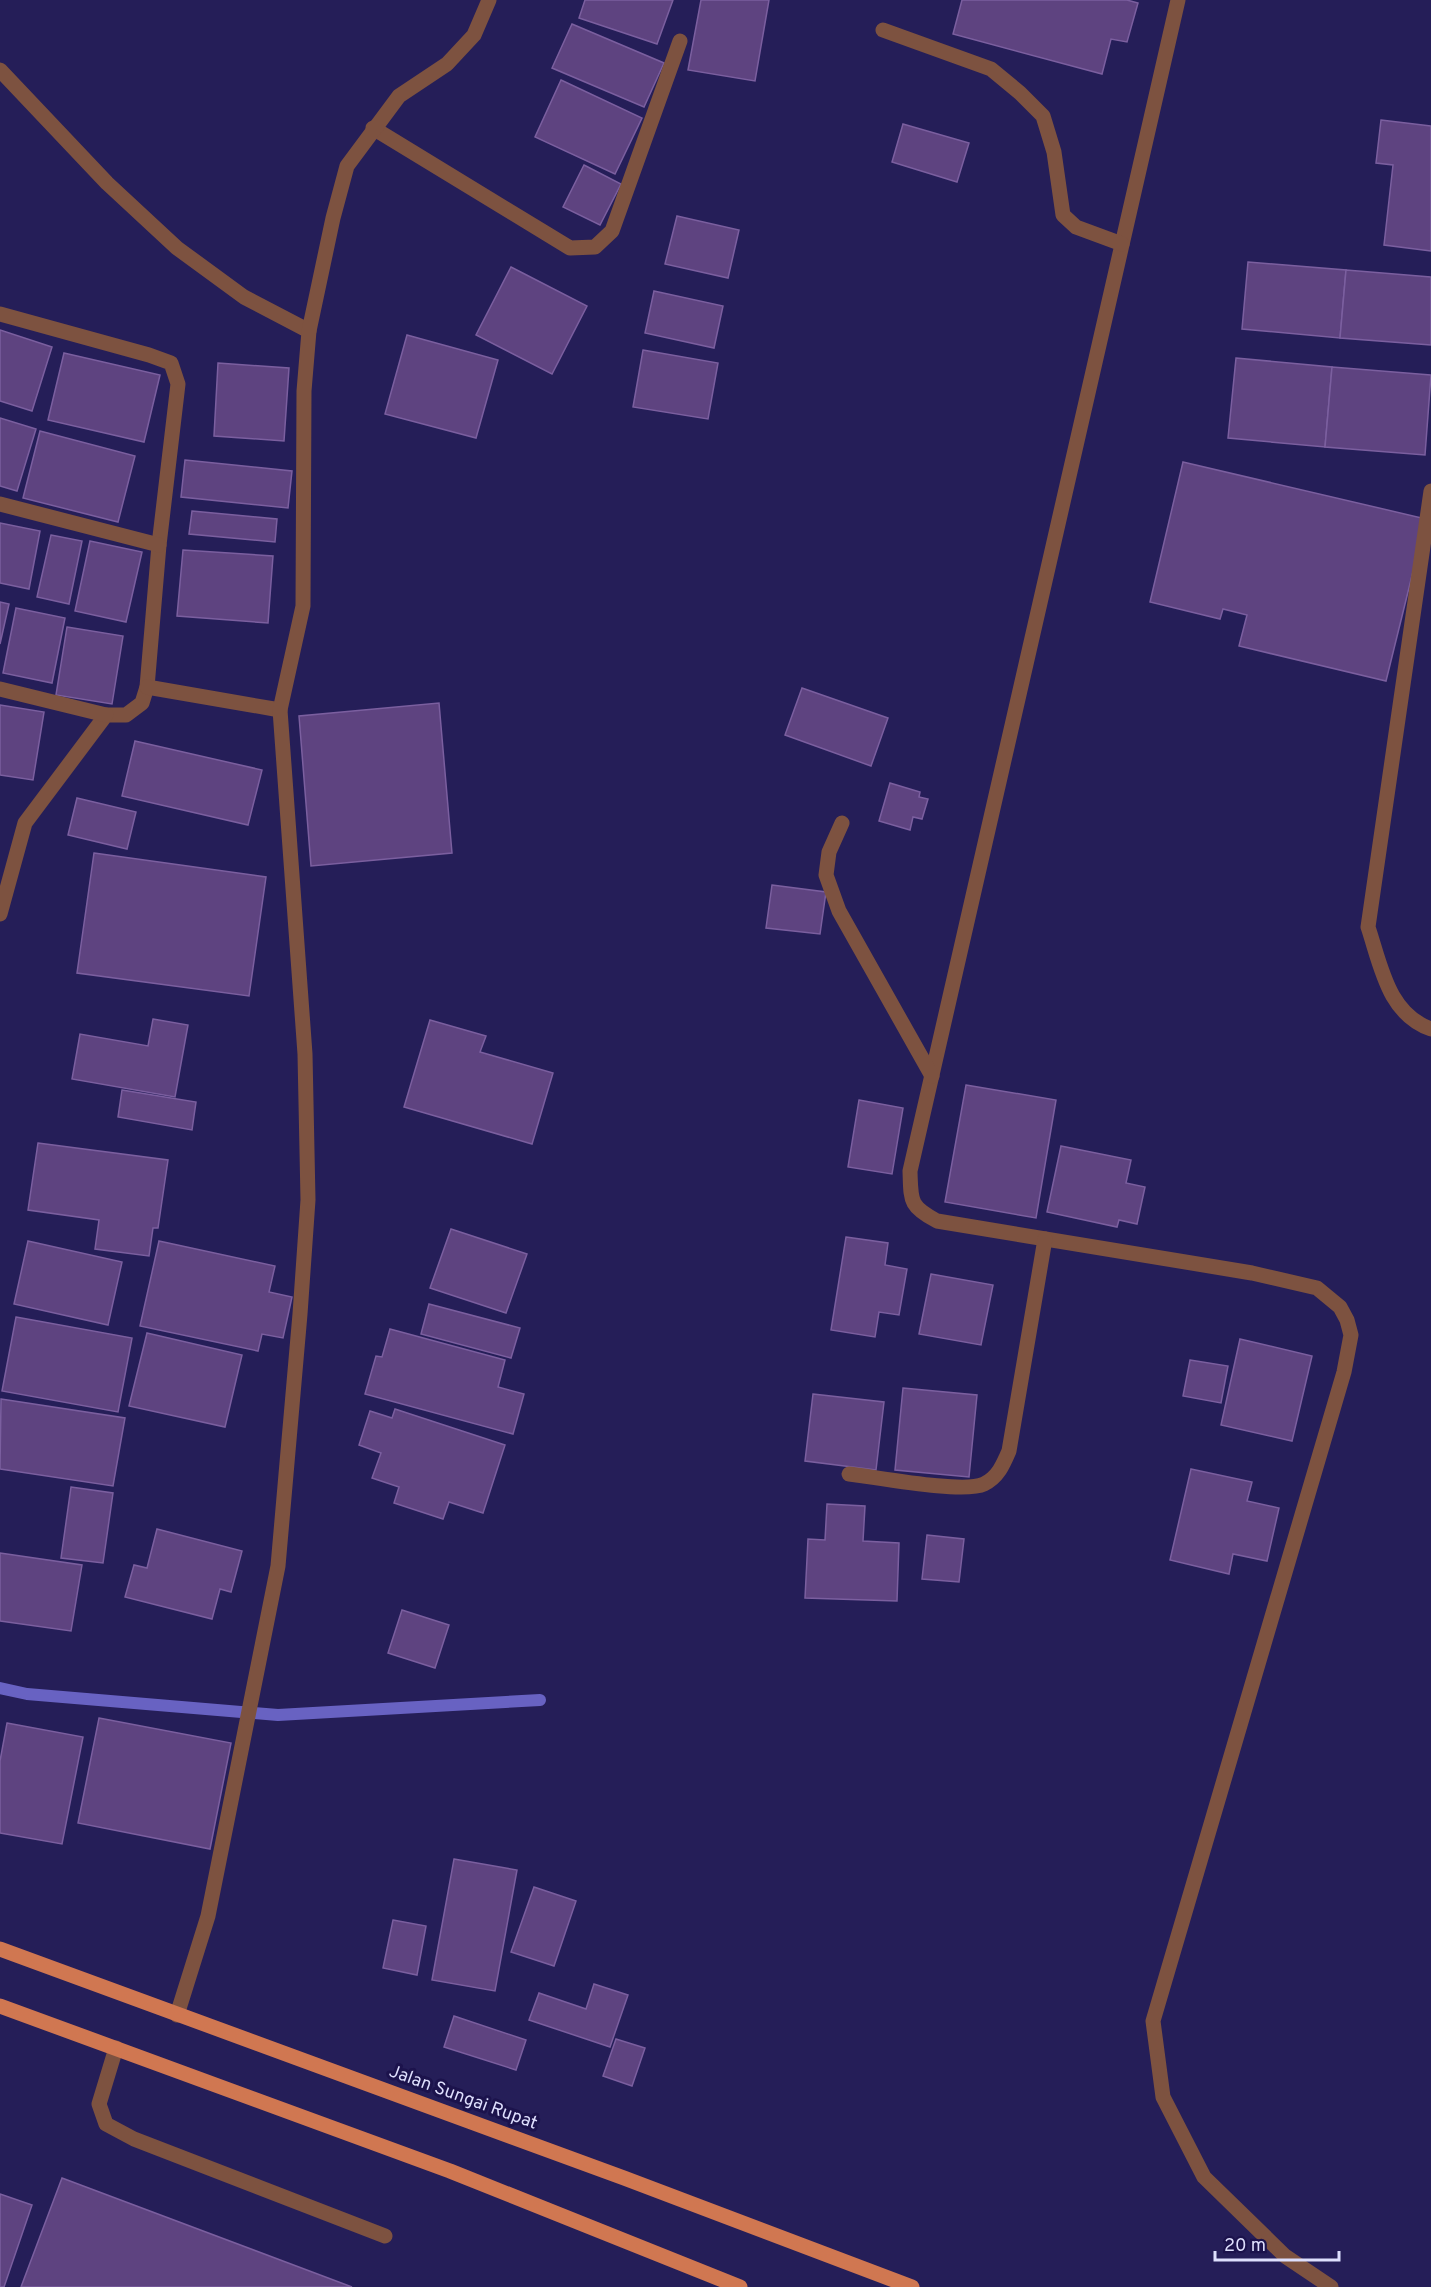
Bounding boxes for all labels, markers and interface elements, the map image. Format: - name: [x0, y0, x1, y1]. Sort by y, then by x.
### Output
- street label: Jalan Sungai Rupat: [386, 2060, 540, 2136]
- scale bar: [1215, 2224, 1340, 2262]
- text: 20 m: [1224, 2235, 1266, 2258]

